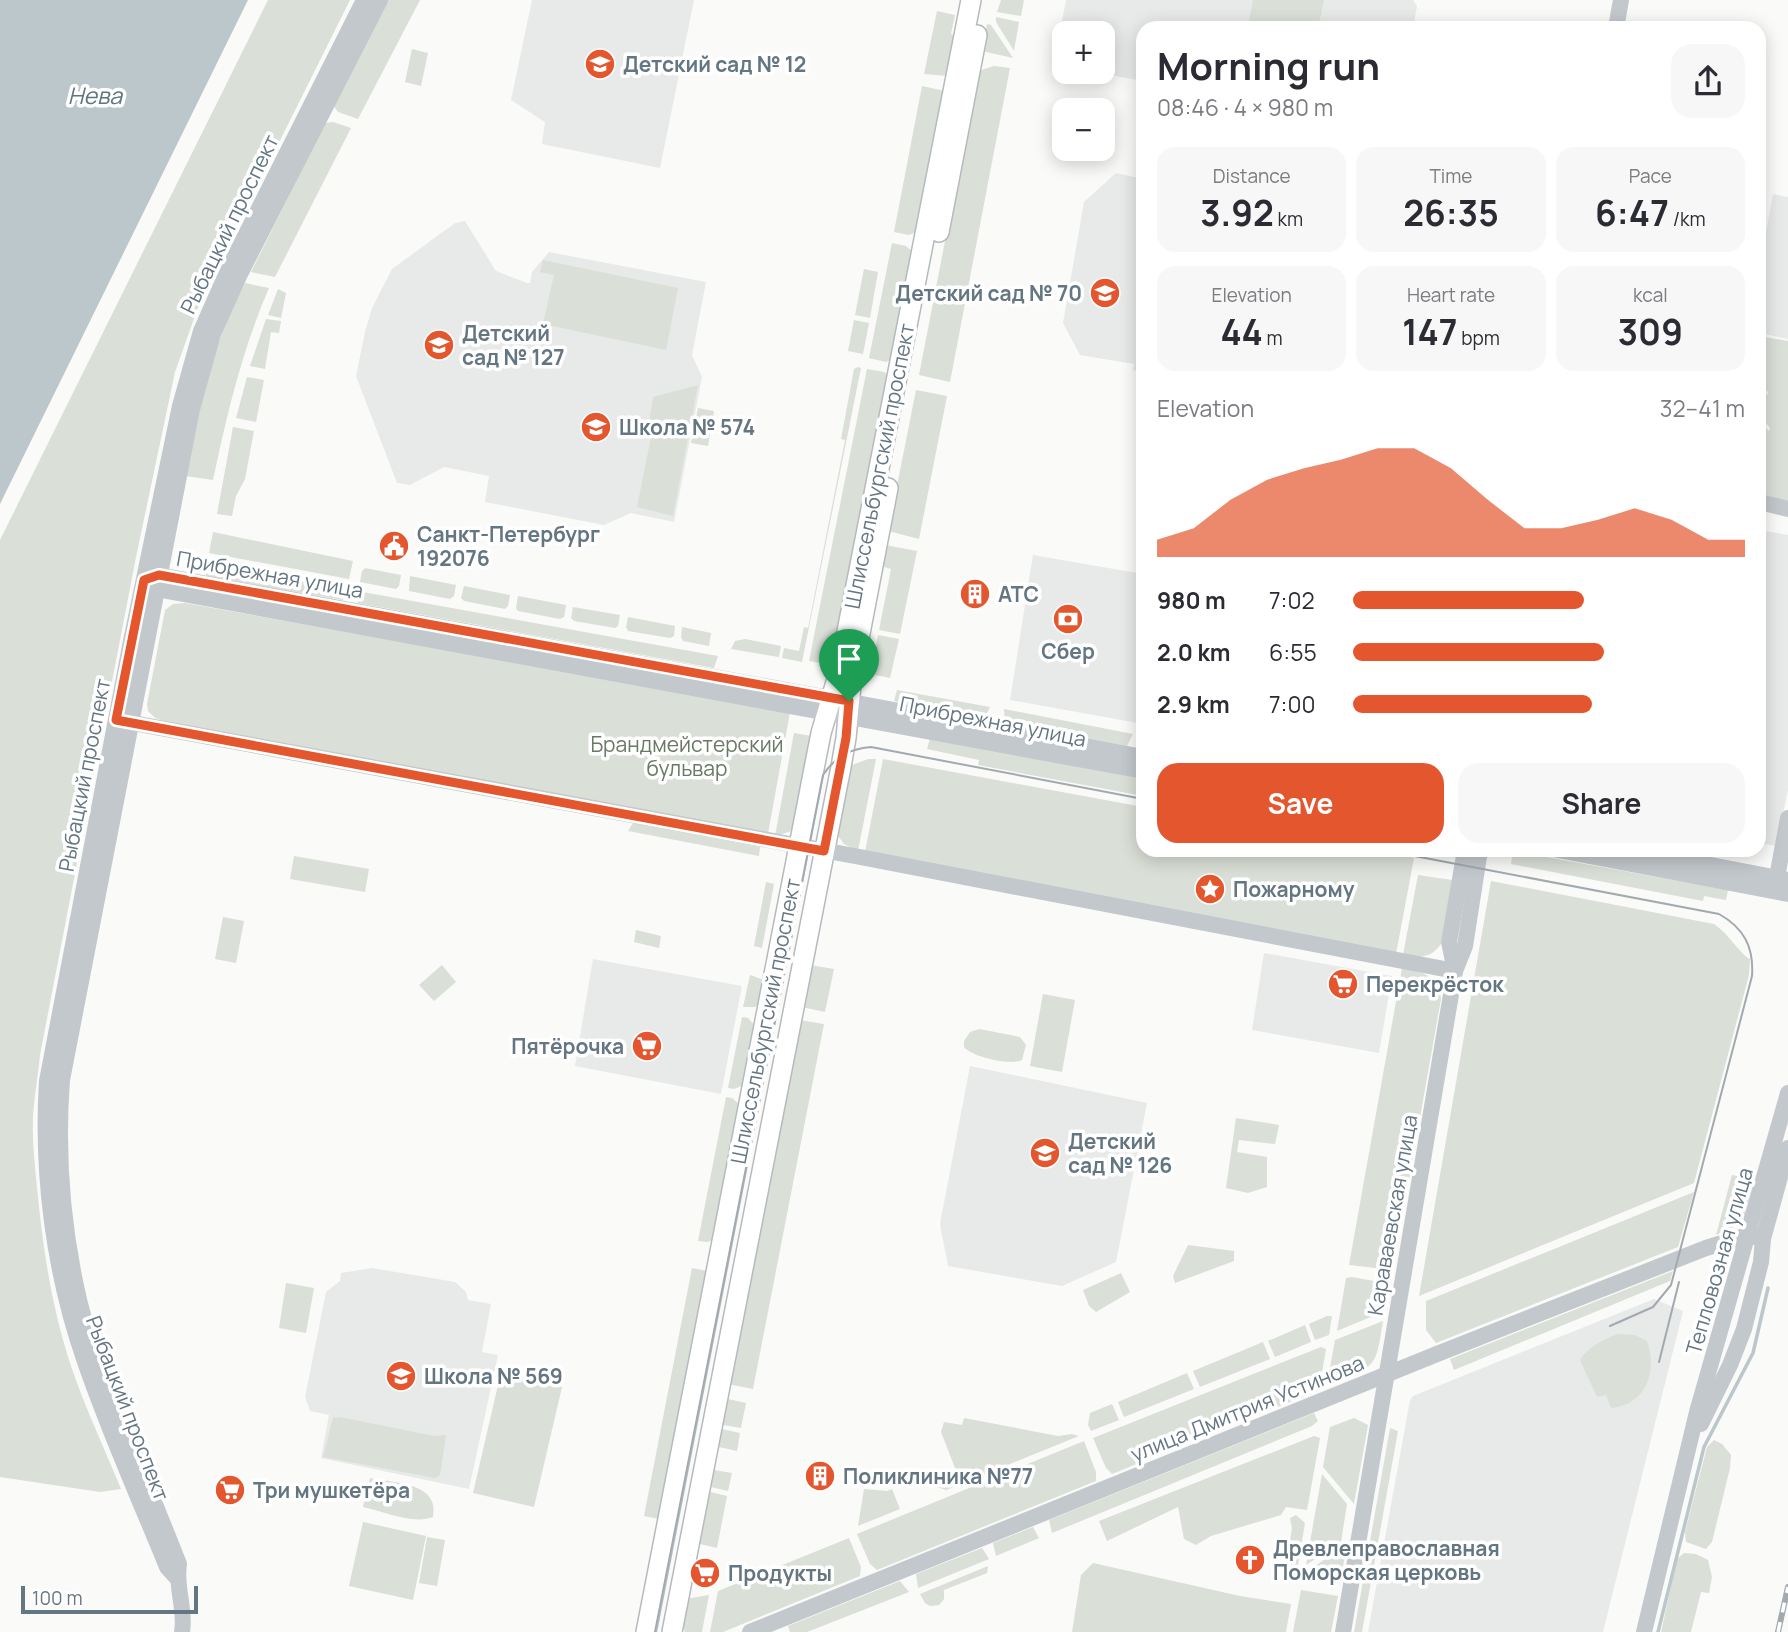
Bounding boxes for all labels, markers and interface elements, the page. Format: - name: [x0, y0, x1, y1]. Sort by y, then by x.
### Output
- map controls: [1052, 21, 1115, 161]
- button: +: [1052, 21, 1115, 84]
- text: Morning run: [1157, 39, 1380, 91]
- button: share: [1671, 44, 1745, 118]
- school or university icon: Детский сад № 12: [583, 47, 617, 81]
- place label: Детский сад № 12: [623, 50, 806, 78]
- water label: Нева: [68, 79, 123, 111]
- text: 08:46 · 4 × 980 m: [1157, 91, 1333, 123]
- button: −: [1052, 98, 1115, 161]
- street label: Рыбацкий проспект: [173, 130, 285, 318]
- text: Distance: [1213, 163, 1291, 189]
- text: Time: [1430, 163, 1472, 189]
- text: Pace: [1629, 163, 1672, 189]
- text: 3.92: [1200, 189, 1274, 237]
- text: 26:35: [1403, 189, 1499, 237]
- text: 6:47: [1595, 189, 1669, 237]
- text: km: [1274, 206, 1303, 232]
- text: /km: [1669, 206, 1706, 232]
- school or university icon: Детский сад № 70: [1088, 276, 1122, 310]
- place label: Детский сад № 70: [895, 279, 1082, 307]
- text: Elevation: [1212, 282, 1292, 308]
- text: Heart rate: [1407, 282, 1495, 308]
- text: kcal: [1633, 282, 1668, 308]
- text: 44: [1221, 308, 1263, 356]
- text: 147: [1402, 308, 1457, 356]
- text: 309: [1618, 308, 1683, 356]
- place label: Детский сад № 127: [462, 319, 564, 371]
- street label: Шлиссельбургский проспект: [838, 320, 921, 611]
- text: m: [1263, 325, 1283, 351]
- text: bpm: [1457, 325, 1500, 351]
- school or university icon: Детский сад № 127: [422, 328, 456, 362]
- text: Elevation: [1157, 392, 1254, 424]
- text: 32–41 m: [1660, 392, 1745, 424]
- school or university icon: Школа № 574: [579, 410, 613, 444]
- place label: Школа № 574: [619, 413, 755, 441]
- place label: Санкт-Петербург 192076: [417, 520, 600, 572]
- public building icon: Санкт-Петербург 192076: [377, 529, 411, 563]
- street label: Прибрежная улица: [174, 544, 366, 604]
- building icon: АТС: [958, 577, 992, 611]
- place label: АТС: [998, 580, 1039, 608]
- text: 980 m: [1157, 584, 1226, 616]
- text: 7:02: [1269, 584, 1315, 616]
- bank icon: Сбер: [1051, 602, 1085, 636]
- pin: [819, 629, 879, 701]
- text: 2.0 km: [1157, 636, 1230, 668]
- text: 6:55: [1269, 636, 1317, 668]
- place label: Сбер: [1041, 637, 1095, 665]
- icon: arrive: [830, 640, 868, 678]
- street label: Рыбацкий проспект: [52, 676, 116, 874]
- text: 2.9 km: [1157, 688, 1230, 720]
- text: 7:00: [1269, 688, 1315, 720]
- street label: Прибрежная улица: [897, 689, 1089, 753]
- park label: Брандмейстерский бульвар: [590, 730, 784, 782]
- button: Save: [1157, 763, 1444, 843]
- button: Share: [1458, 763, 1745, 843]
- place icon: Пожарному: [1193, 872, 1227, 906]
- street label: Шлиссельбургский проспект: [724, 875, 807, 1166]
- place label: Пожарному: [1233, 875, 1355, 903]
- supermarket icon: Перекрёсток: [1326, 967, 1360, 1001]
- place label: Перекрёсток: [1366, 970, 1504, 998]
- supermarket icon: Пятёрочка: [630, 1029, 664, 1063]
- place label: Пятёрочка: [511, 1032, 624, 1060]
- street label: Караваевская улица: [1361, 1112, 1423, 1318]
- place label: Детский сад № 126: [1068, 1127, 1172, 1179]
- school or university icon: Детский сад № 126: [1028, 1136, 1062, 1170]
- street label: Тепловозная улица: [1679, 1164, 1759, 1358]
- street label: Рыбацкий проспект: [80, 1312, 176, 1505]
- street label: улица Дмитрия Устинова: [1126, 1348, 1368, 1468]
- school or university icon: Школа № 569: [384, 1359, 418, 1393]
- place label: Школа № 569: [424, 1362, 563, 1390]
- building icon: Поликлиника №77: [803, 1459, 837, 1493]
- place label: Поликлиника №77: [843, 1462, 1033, 1490]
- supermarket icon: Три мушкетёра: [213, 1473, 247, 1507]
- place label: Три мушкетёра: [253, 1476, 410, 1504]
- place label: Древлеправославная Поморская церковь: [1273, 1534, 1500, 1586]
- church icon: Древлеправославная Поморская церковь: [1233, 1543, 1267, 1577]
- supermarket icon: Продукты: [688, 1556, 722, 1590]
- place label: Продукты: [728, 1559, 832, 1587]
- scale bar: [21, 1583, 198, 1615]
- text: 100 m: [32, 1585, 83, 1611]

